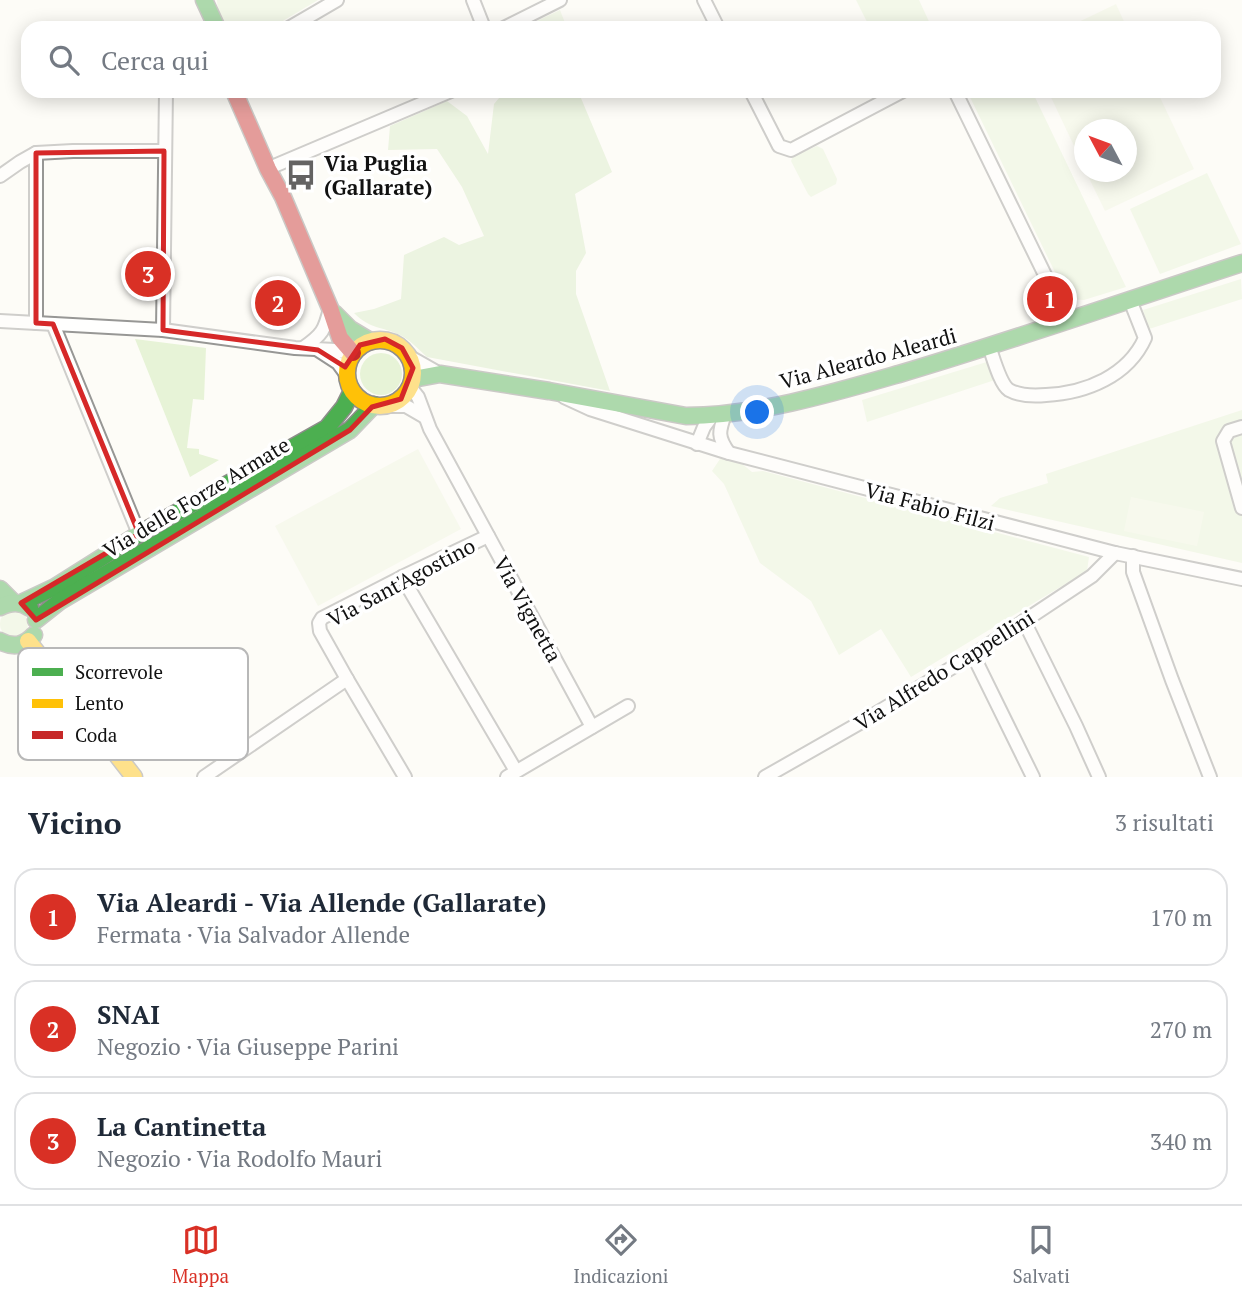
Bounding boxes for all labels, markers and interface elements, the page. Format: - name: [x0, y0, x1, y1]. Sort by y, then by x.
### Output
- search box: [21, 21, 1221, 98]
- icon: search: [45, 41, 83, 79]
- text: Cerca qui: [101, 43, 209, 77]
- north arrow: [1074, 119, 1137, 182]
- place label: Via Puglia (Gallarate): [324, 149, 432, 201]
- bus stop icon: Via Puglia (Gallarate): [284, 158, 318, 192]
- pin: 3: [125, 248, 171, 300]
- pin: 1: [1027, 273, 1073, 325]
- pin: 2: [255, 277, 301, 329]
- street label: Via Aleardo Aleardi: [777, 321, 959, 395]
- your location: [740, 395, 774, 429]
- street label: Via delle Forze Armate: [98, 430, 294, 564]
- street label: Via Fabio Filzi: [862, 475, 998, 537]
- street label: Via Sant'Agostino: [322, 531, 480, 633]
- street label: Via Vignetta: [487, 551, 569, 667]
- street label: Via Alfredo Cappellini: [849, 603, 1039, 737]
- legend: [18, 648, 248, 760]
- text: Scorrevole: [75, 659, 163, 684]
- text: Lento: [75, 690, 124, 715]
- text: Coda: [75, 722, 118, 747]
- text: Vicino: [28, 803, 122, 843]
- text: 3 risultati: [1115, 807, 1214, 838]
- text: Via Aleardi - Via Allende (Gallarate): [97, 885, 547, 919]
- text: 1: [47, 902, 60, 933]
- text: 170 m: [1150, 902, 1212, 933]
- text: Fermata · Via Salvador Allende: [97, 919, 410, 950]
- text: SNAI: [97, 997, 160, 1031]
- text: 2: [47, 1014, 60, 1045]
- text: 270 m: [1150, 1014, 1212, 1045]
- text: Negozio · Via Giuseppe Parini: [97, 1031, 399, 1062]
- text: La Cantinetta: [97, 1109, 267, 1143]
- text: 3: [47, 1126, 60, 1157]
- text: 340 m: [1150, 1126, 1212, 1157]
- text: Negozio · Via Rodolfo Mauri: [97, 1143, 382, 1174]
- tab: Mappa: [172, 1221, 229, 1288]
- tab: Indicazioni: [573, 1221, 668, 1288]
- tab: Salvati: [1012, 1221, 1070, 1288]

